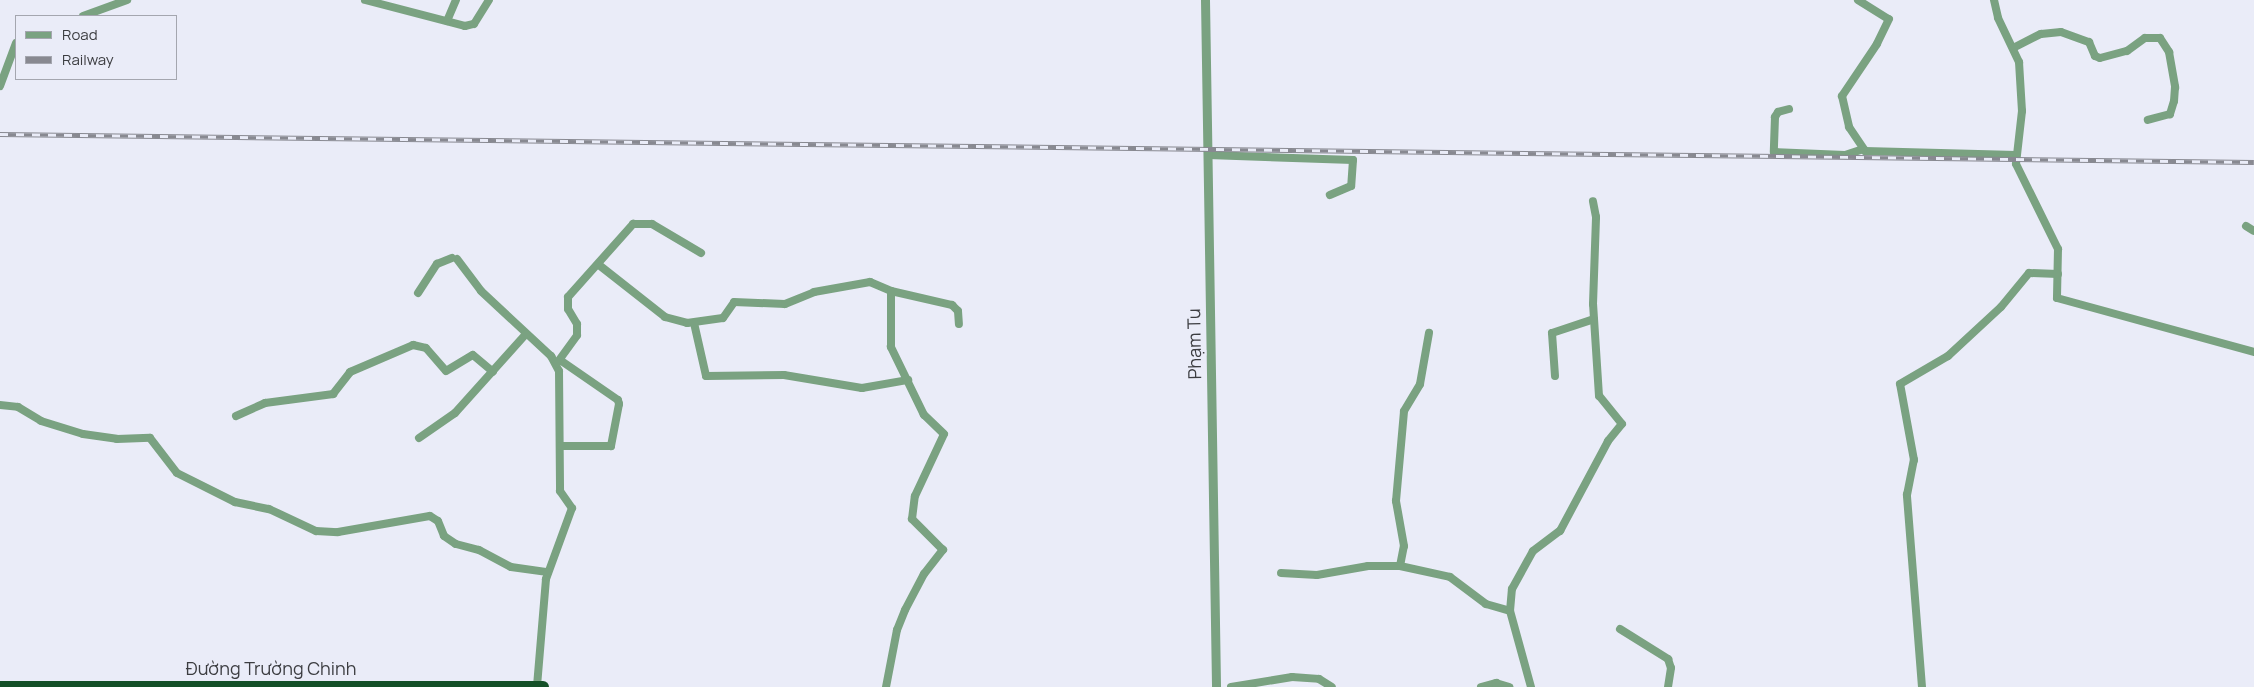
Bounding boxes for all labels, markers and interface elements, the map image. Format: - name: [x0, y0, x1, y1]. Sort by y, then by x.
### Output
- legend: [15, 15, 178, 80]
- text: Road: [62, 24, 98, 45]
- text: Railway: [62, 49, 114, 70]
- street label: Phạm Tu: [1183, 308, 1205, 380]
- street label: Đường Trường Chinh: [186, 657, 356, 679]

